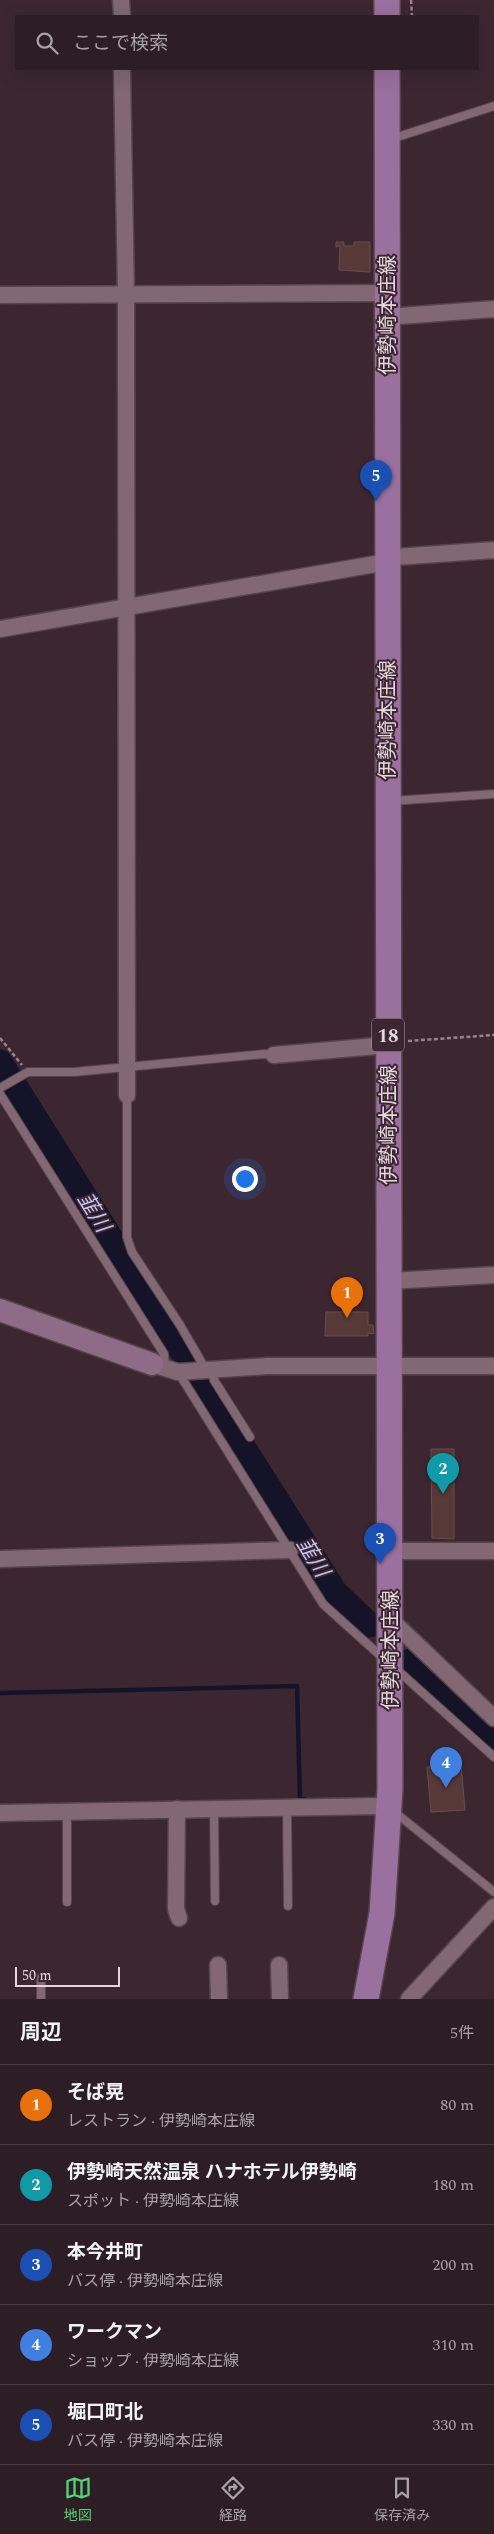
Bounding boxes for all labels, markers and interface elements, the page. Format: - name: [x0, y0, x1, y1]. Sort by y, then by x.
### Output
- search box: [15, 15, 479, 70]
- icon: search: [33, 29, 61, 57]
- text: ここで検索: [73, 29, 168, 58]
- street label: 伊勢崎本庄線: [373, 255, 403, 375]
- pin: 5: [360, 460, 392, 501]
- street label: 伊勢崎本庄線: [373, 660, 403, 780]
- road number: 18: [372, 1018, 404, 1052]
- street label: 伊勢崎本庄線: [374, 1065, 404, 1185]
- your location: [232, 1166, 258, 1192]
- water label: 韮川: [68, 1186, 119, 1241]
- pin: 1: [331, 1277, 363, 1318]
- pin: 2: [427, 1453, 459, 1494]
- pin: 3: [364, 1523, 396, 1564]
- water label: 韮川: [287, 1531, 338, 1586]
- street label: 伊勢崎本庄線: [376, 1590, 406, 1710]
- pin: 4: [430, 1747, 462, 1788]
- scale bar: [15, 1964, 120, 1987]
- text: 50 m: [22, 1965, 52, 1986]
- text: 周辺: [20, 2017, 62, 2049]
- text: 5件: [450, 2021, 474, 2045]
- text: そば晃: [67, 2078, 124, 2107]
- text: 1: [32, 2093, 40, 2117]
- text: 80 m: [440, 2093, 474, 2117]
- text: レストラン · 伊勢崎本庄線: [67, 2109, 255, 2133]
- text: 伊勢崎天然温泉 ハナホテル伊勢崎: [67, 2158, 357, 2187]
- text: 2: [32, 2173, 40, 2197]
- text: 180 m: [432, 2173, 474, 2197]
- text: スポット · 伊勢崎本庄線: [67, 2189, 239, 2213]
- text: 本今井町: [67, 2238, 143, 2267]
- text: 3: [32, 2253, 40, 2277]
- text: 200 m: [432, 2253, 474, 2277]
- text: バス停 · 伊勢崎本庄線: [67, 2269, 223, 2293]
- text: ワークマン: [67, 2318, 162, 2347]
- text: 4: [32, 2333, 40, 2357]
- text: 310 m: [432, 2333, 474, 2357]
- text: ショップ · 伊勢崎本庄線: [67, 2349, 239, 2373]
- text: 堀口町北: [67, 2398, 143, 2427]
- text: 5: [32, 2413, 40, 2437]
- text: 330 m: [432, 2413, 474, 2437]
- text: バス停 · 伊勢崎本庄線: [67, 2429, 223, 2453]
- tab: 地図: [64, 2474, 92, 2526]
- tab: 経路: [219, 2474, 247, 2526]
- tab: 保存済み: [374, 2474, 430, 2526]

